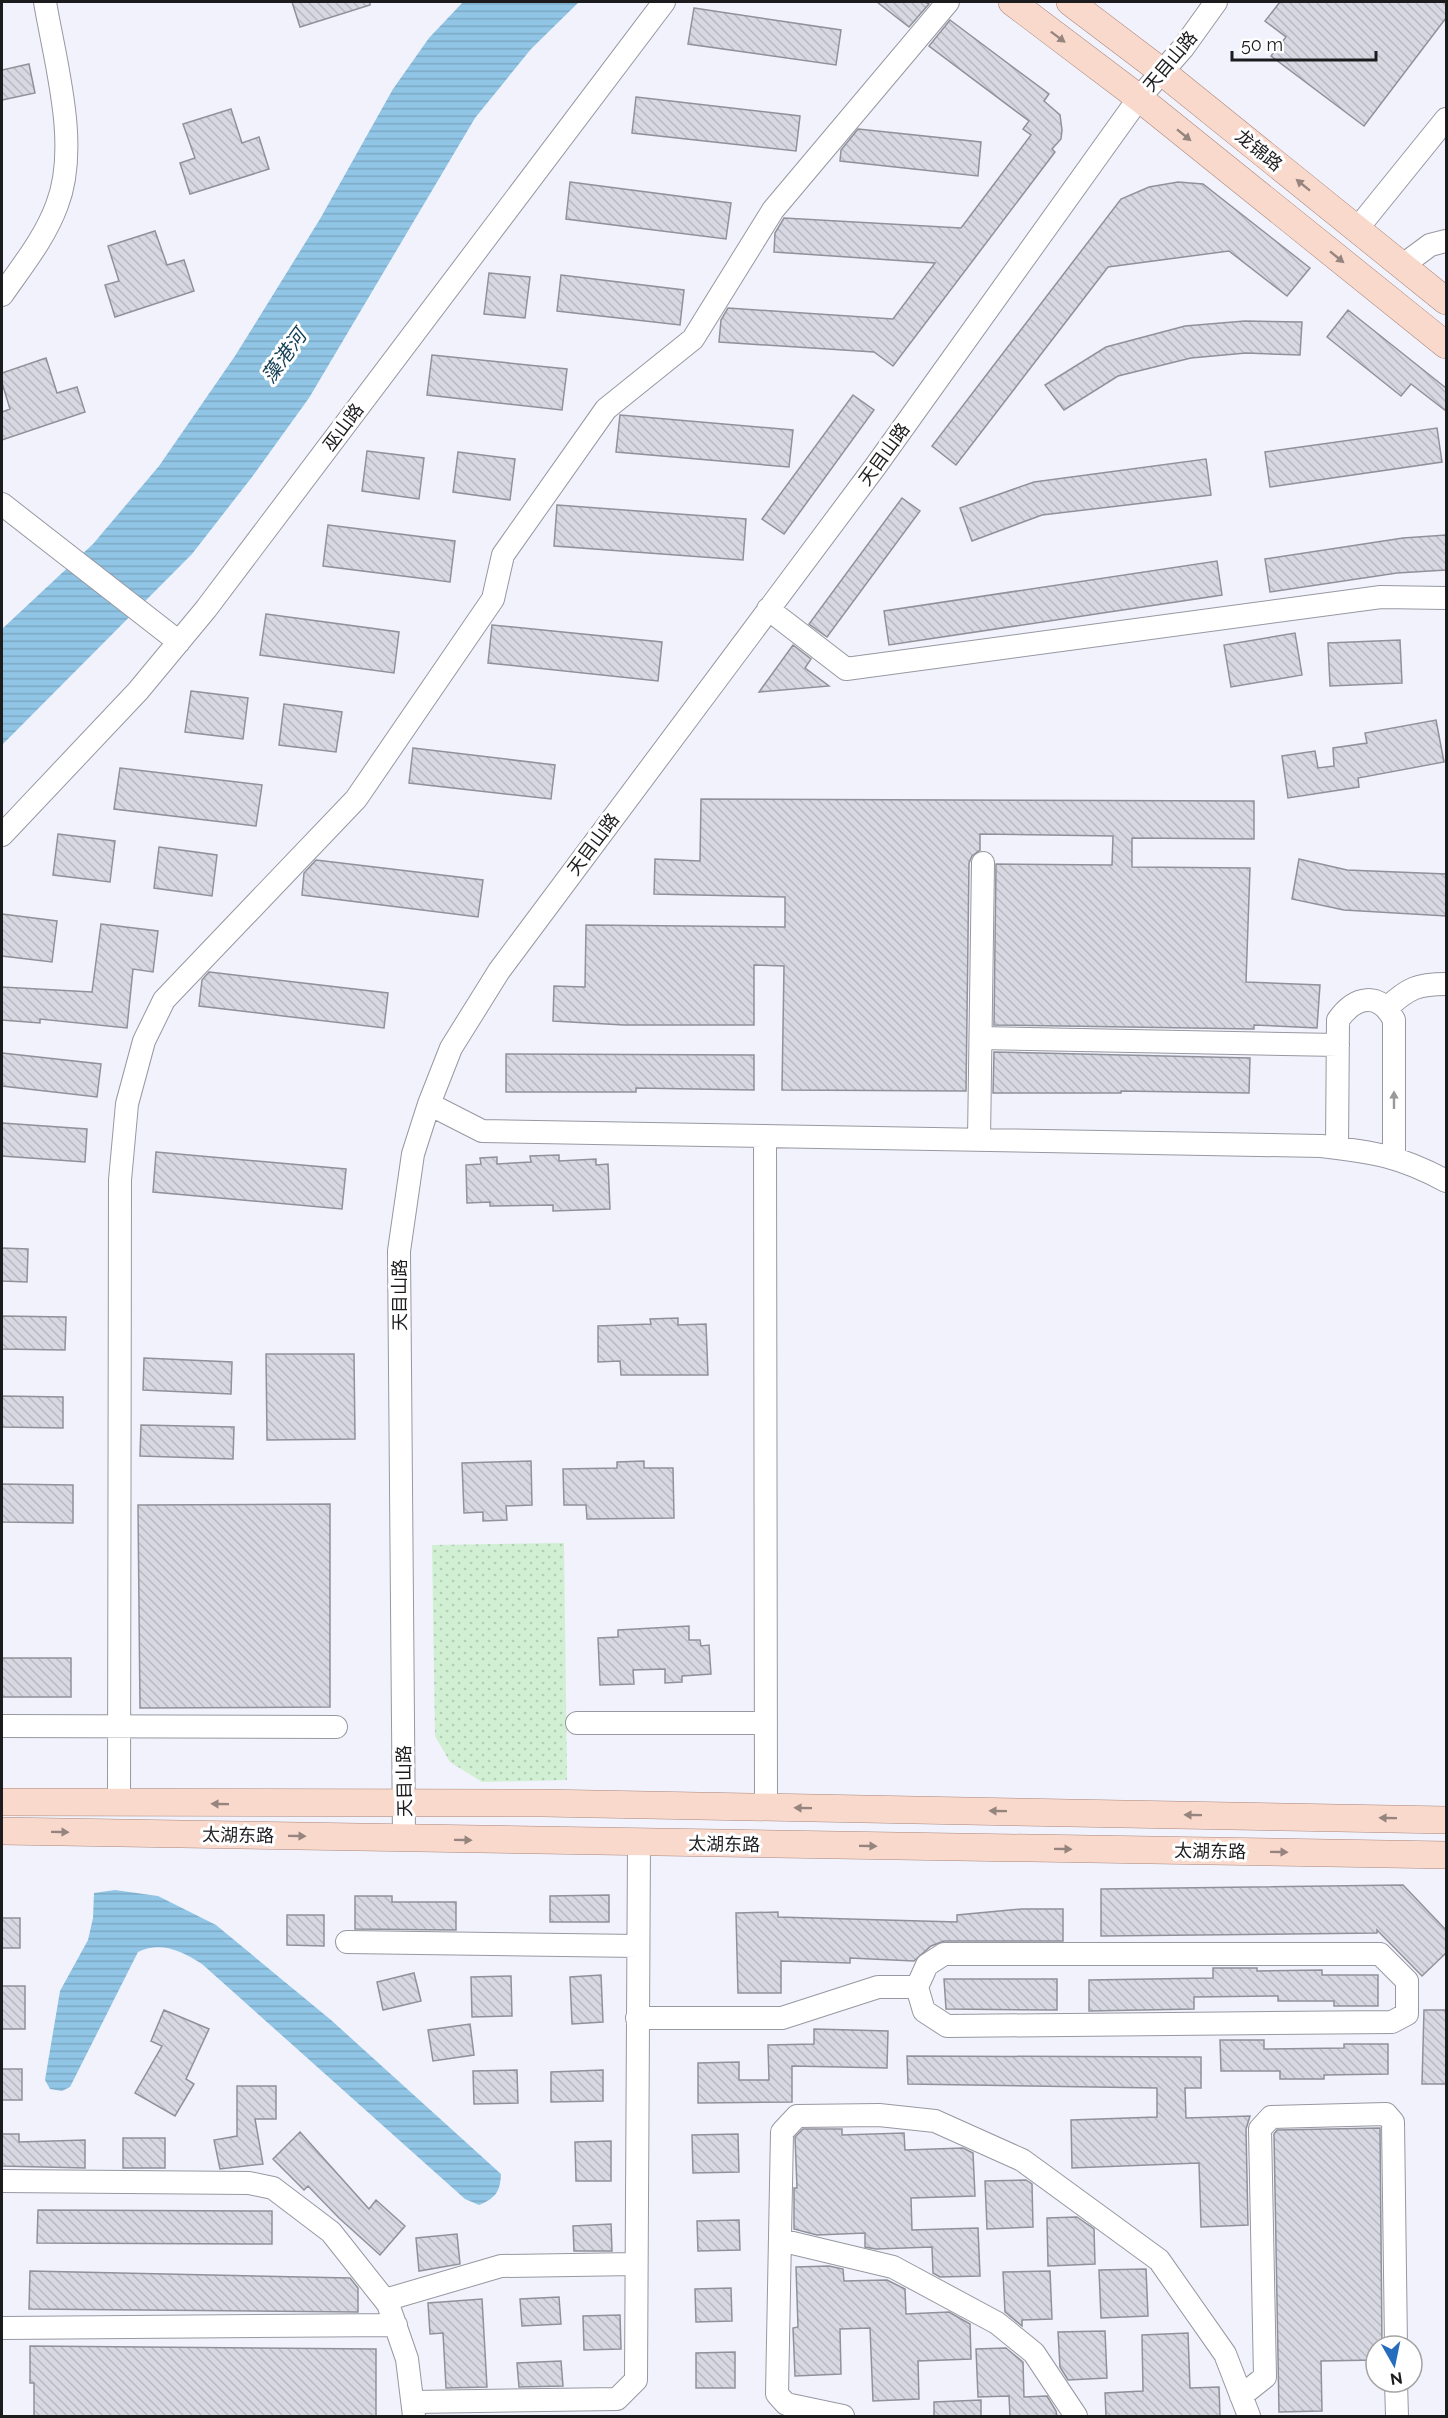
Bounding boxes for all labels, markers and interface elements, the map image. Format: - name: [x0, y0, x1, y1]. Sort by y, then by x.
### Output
- scale bar: [1232, 24, 1376, 62]
- street label: 天目山路: [1139, 27, 1201, 95]
- one-way arrow: [1050, 31, 1066, 43]
- text: 50 m: [1241, 34, 1283, 55]
- street label: 龙锦路: [1231, 125, 1287, 175]
- one-way arrow: [1177, 128, 1192, 141]
- one-way arrow: [1296, 179, 1311, 192]
- one-way arrow: [1329, 250, 1344, 262]
- water label: 藻港河: [257, 321, 314, 387]
- street label: 巫山路: [318, 399, 368, 455]
- street label: 天目山路: [854, 419, 914, 489]
- street label: 天目山路: [563, 809, 623, 879]
- one-way arrow: [1389, 1090, 1399, 1109]
- street label: 天目山路: [389, 1259, 410, 1331]
- street label: 天目山路: [393, 1745, 415, 1817]
- one-way arrow: [210, 1799, 229, 1809]
- one-way arrow: [794, 1803, 813, 1812]
- one-way arrow: [989, 1806, 1008, 1816]
- one-way arrow: [1184, 1810, 1203, 1820]
- one-way arrow: [1379, 1814, 1398, 1823]
- street label: 太湖东路: [202, 1824, 274, 1846]
- one-way arrow: [50, 1827, 69, 1836]
- one-way arrow: [287, 1831, 306, 1841]
- street label: 太湖东路: [688, 1833, 760, 1855]
- one-way arrow: [453, 1835, 472, 1845]
- street label: 太湖东路: [1174, 1840, 1246, 1862]
- one-way arrow: [858, 1841, 877, 1851]
- one-way arrow: [1053, 1844, 1072, 1854]
- one-way arrow: [1269, 1847, 1288, 1857]
- north arrow: [1364, 2334, 1424, 2394]
- text: N: [1389, 2368, 1404, 2389]

